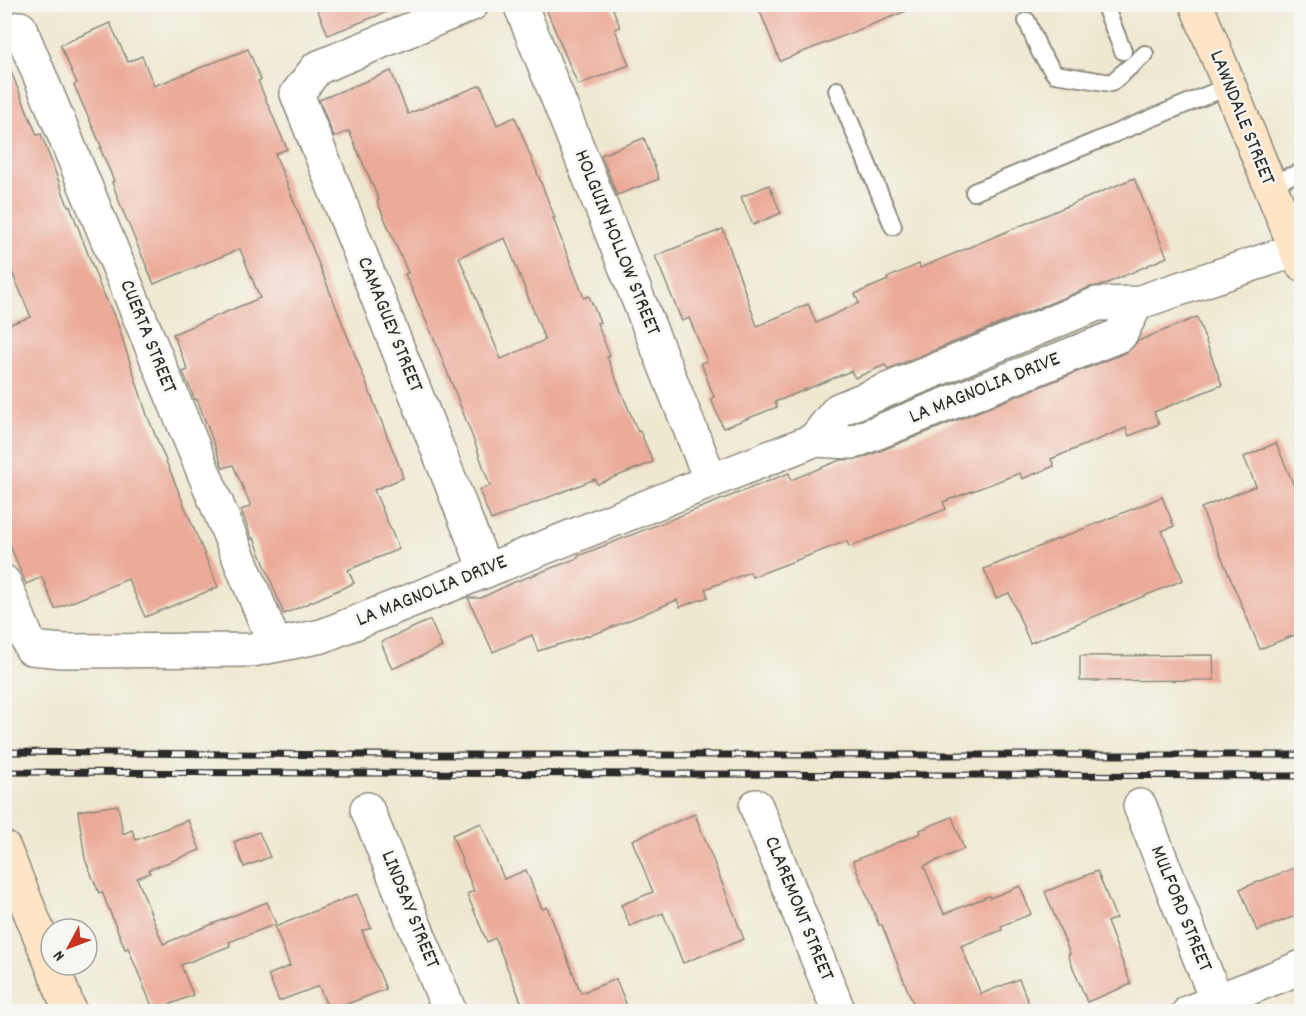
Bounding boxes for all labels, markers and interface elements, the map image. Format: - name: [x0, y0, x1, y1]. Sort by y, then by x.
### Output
- street label: LAWNDALE STREET: [1200, 46, 1282, 191]
- street label: HOLGUIN HOLLOW STREET: [565, 146, 667, 341]
- street label: CAMAGUEY STREET: [348, 253, 430, 398]
- street label: CUERTA STREET: [111, 276, 184, 399]
- street label: LA MAGNOLIA DRIVE: [905, 345, 1065, 433]
- street label: LA MAGNOLIA DRIVE: [352, 548, 512, 636]
- street label: CLAREMONT STREET: [755, 832, 841, 986]
- street label: MULFORD STREET: [1141, 841, 1219, 977]
- street label: LINDSAY STREET: [372, 846, 447, 974]
- north arrow: [39, 917, 99, 977]
- text: N: [48, 945, 71, 966]

